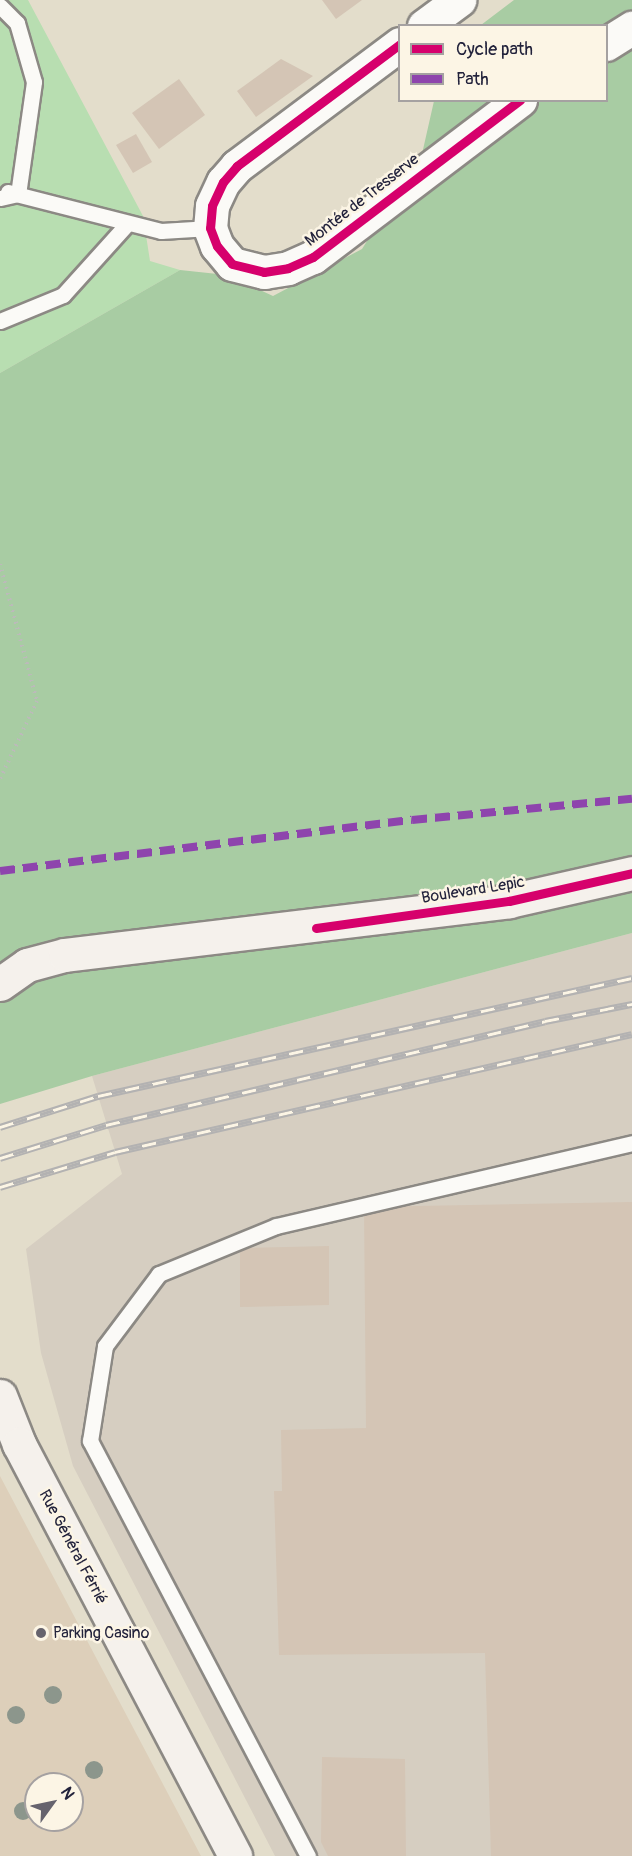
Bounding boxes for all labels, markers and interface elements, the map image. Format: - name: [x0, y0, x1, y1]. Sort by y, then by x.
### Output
- legend: [398, 24, 608, 102]
- text: Cycle path: [456, 38, 533, 61]
- text: Path: [456, 68, 489, 91]
- street label: Montée de Tresserve: [301, 150, 423, 250]
- street label: Boulevard Lepic: [420, 872, 526, 908]
- street label: Rue Général Férrié: [35, 1487, 111, 1607]
- place label: Parking Casino: [53, 1623, 149, 1643]
- marker: Parking Casino: [34, 1626, 48, 1640]
- north arrow: [24, 1772, 84, 1832]
- text: N: [56, 1783, 79, 1803]

